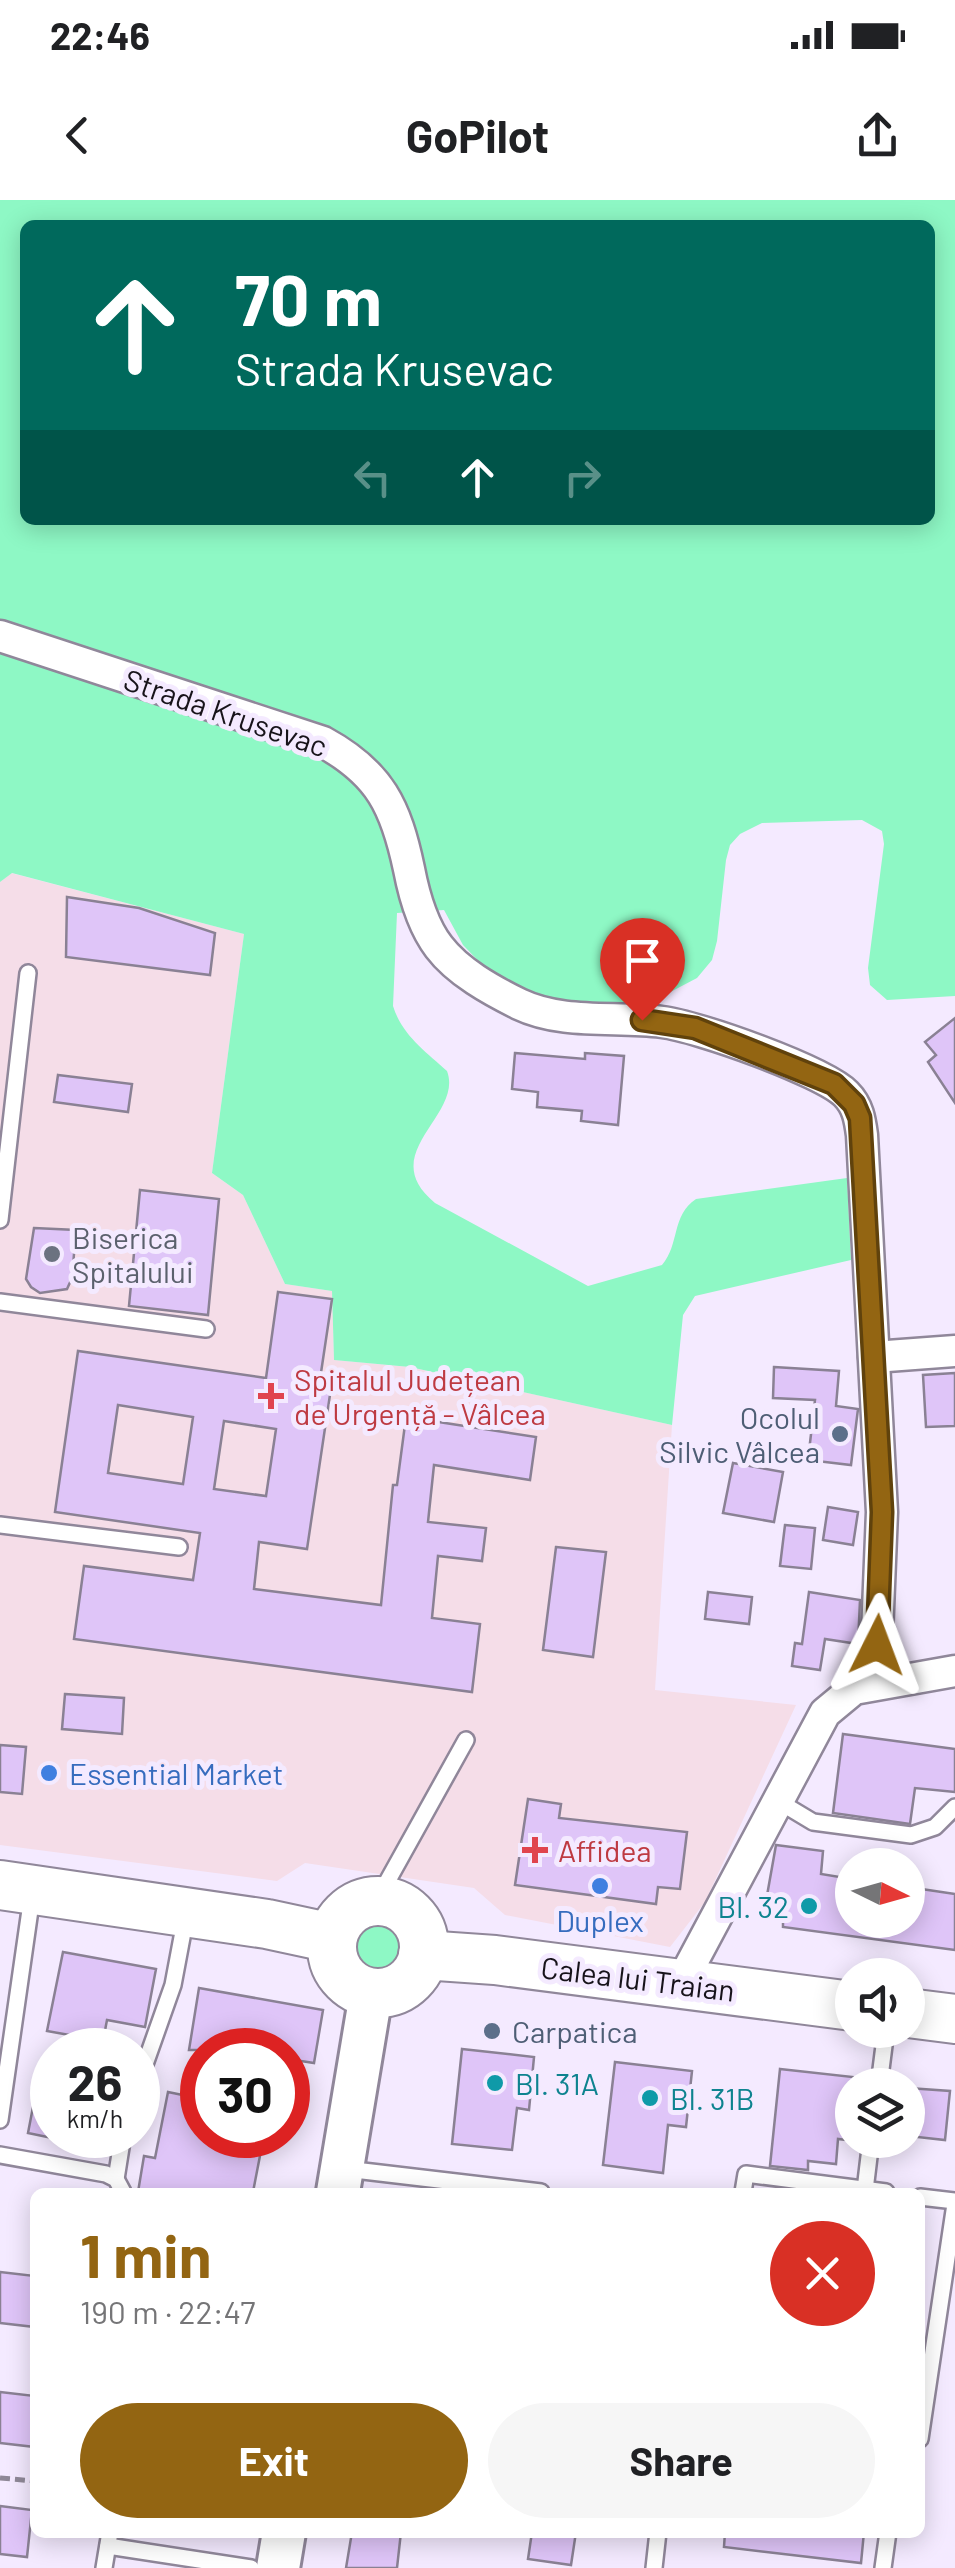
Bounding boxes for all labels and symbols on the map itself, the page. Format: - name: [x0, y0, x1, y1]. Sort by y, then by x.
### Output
- street label: Strada Krusevac: [120, 660, 332, 764]
- pin: [600, 918, 685, 1021]
- place label: Biserica Spitalului: [72, 1219, 194, 1289]
- marker: Biserica Spitalului: [41, 1243, 63, 1265]
- place label: Spitalul Județean de Urgență - Vâlcea: [294, 1361, 546, 1431]
- marker: Spitalul Județean de Urgență - Vâlcea: [258, 1383, 284, 1409]
- place label: Ocolul Silvic Vâlcea: [659, 1399, 820, 1469]
- marker: Ocolul Silvic Vâlcea: [829, 1423, 851, 1445]
- position arrow: [825, 1593, 929, 1697]
- place label: Essential Market: [69, 1755, 283, 1791]
- marker: Essential Market: [38, 1762, 60, 1784]
- place label: Affidea: [558, 1832, 652, 1868]
- marker: Affidea: [522, 1837, 548, 1863]
- north arrow: [835, 1848, 925, 1938]
- marker: Duplex: [589, 1875, 611, 1897]
- place label: Bl. 32: [717, 1888, 789, 1924]
- marker: Bl. 32: [798, 1895, 820, 1917]
- place label: Duplex: [556, 1902, 644, 1938]
- street label: Calea lui Traian: [539, 1948, 737, 2008]
- place label: Carpatica: [512, 2013, 638, 2049]
- marker: Carpatica: [481, 2020, 503, 2042]
- speed limit sign: 30: [180, 2028, 310, 2158]
- place label: Bl. 31A: [515, 2065, 599, 2101]
- marker: Bl. 31A: [484, 2072, 506, 2094]
- place label: Bl. 31B: [670, 2080, 755, 2116]
- marker: Bl. 31B: [639, 2087, 661, 2109]

